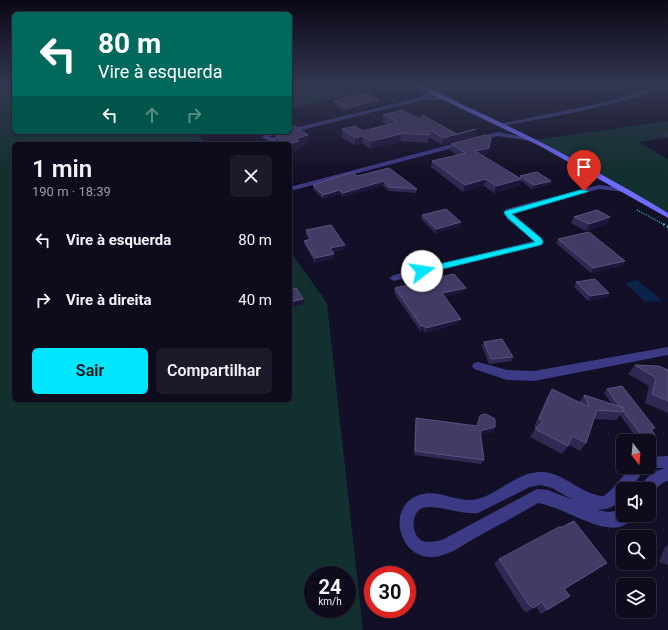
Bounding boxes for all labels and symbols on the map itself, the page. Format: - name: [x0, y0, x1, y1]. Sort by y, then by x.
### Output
- pin: [567, 150, 601, 191]
- position arrow: [401, 250, 443, 292]
- north arrow: [616, 434, 656, 474]
- speed limit sign: 30: [364, 566, 416, 618]

